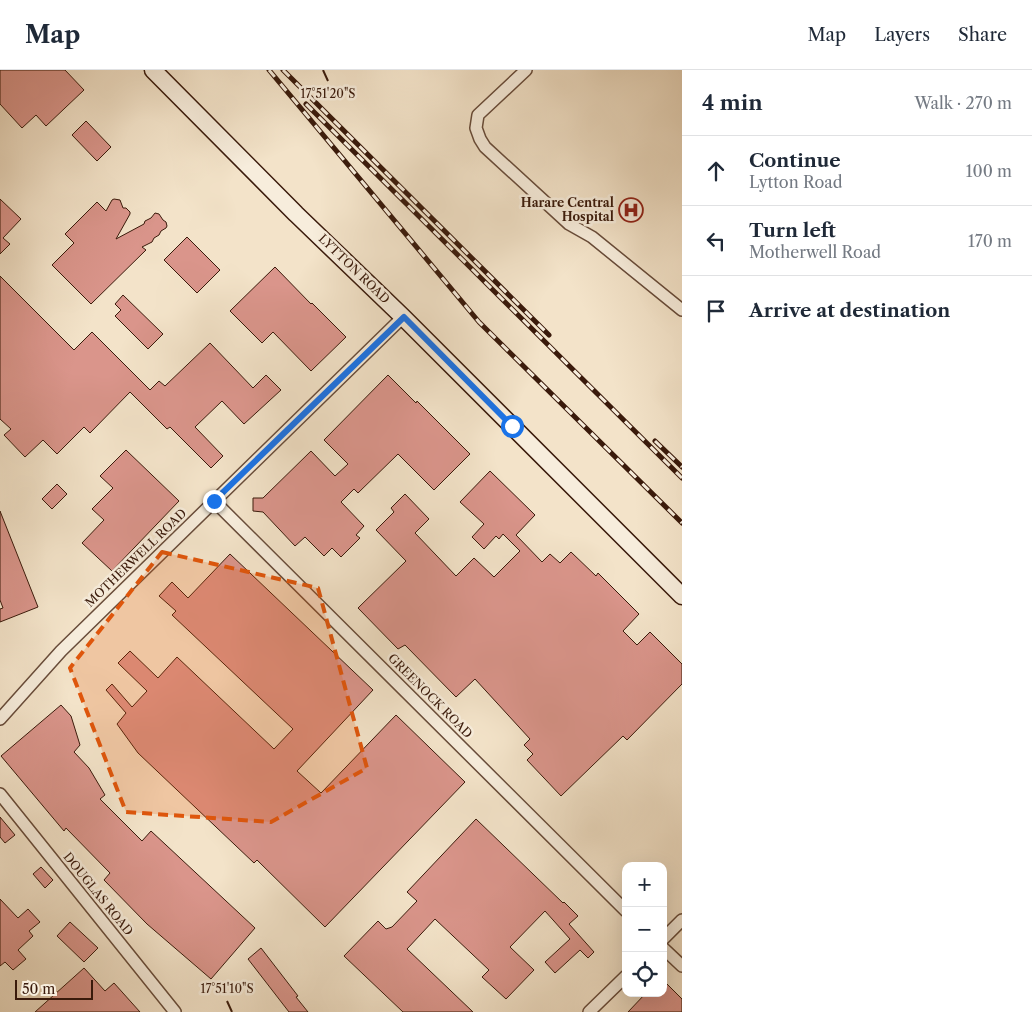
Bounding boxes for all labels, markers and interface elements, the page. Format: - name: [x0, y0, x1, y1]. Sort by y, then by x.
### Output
- text: Map: [25, 20, 80, 49]
- text: Map: [808, 24, 846, 46]
- text: Layers: [874, 24, 930, 46]
- text: Share: [958, 24, 1007, 46]
- text: 17°51'20"S: [300, 86, 356, 101]
- text: 4 min: [702, 90, 763, 115]
- text: Walk · 270 m: [914, 93, 1012, 113]
- text: Continue: [749, 149, 841, 172]
- icon: ahead: [702, 157, 730, 185]
- text: 100 m: [966, 161, 1012, 181]
- text: Lytton Road: [749, 172, 843, 192]
- place label: Harare Central Hospital: [521, 195, 614, 224]
- hospital icon: Harare Central Hospital: [618, 197, 644, 223]
- text: Turn left: [749, 219, 836, 242]
- icon: left: [702, 227, 730, 255]
- street label: LYTTON ROAD: [316, 231, 393, 307]
- text: 170 m: [968, 231, 1012, 251]
- text: Motherwell Road: [749, 242, 881, 262]
- icon: arrive: [702, 297, 730, 325]
- text: Arrive at destination: [749, 299, 950, 322]
- route start: [501, 415, 524, 438]
- route end: [203, 490, 226, 513]
- street label: MOTHERWELL ROAD: [82, 505, 189, 610]
- street label: GREENOCK ROAD: [385, 650, 476, 741]
- street label: DOUGLAS ROAD: [60, 849, 137, 938]
- map controls: [622, 862, 667, 997]
- button: +: [622, 862, 667, 907]
- button: −: [622, 907, 667, 952]
- button: locate: [622, 952, 667, 997]
- scale bar: [15, 977, 92, 1000]
- text: 50 m: [22, 980, 55, 998]
- text: 17°51'10"S: [200, 981, 254, 996]

